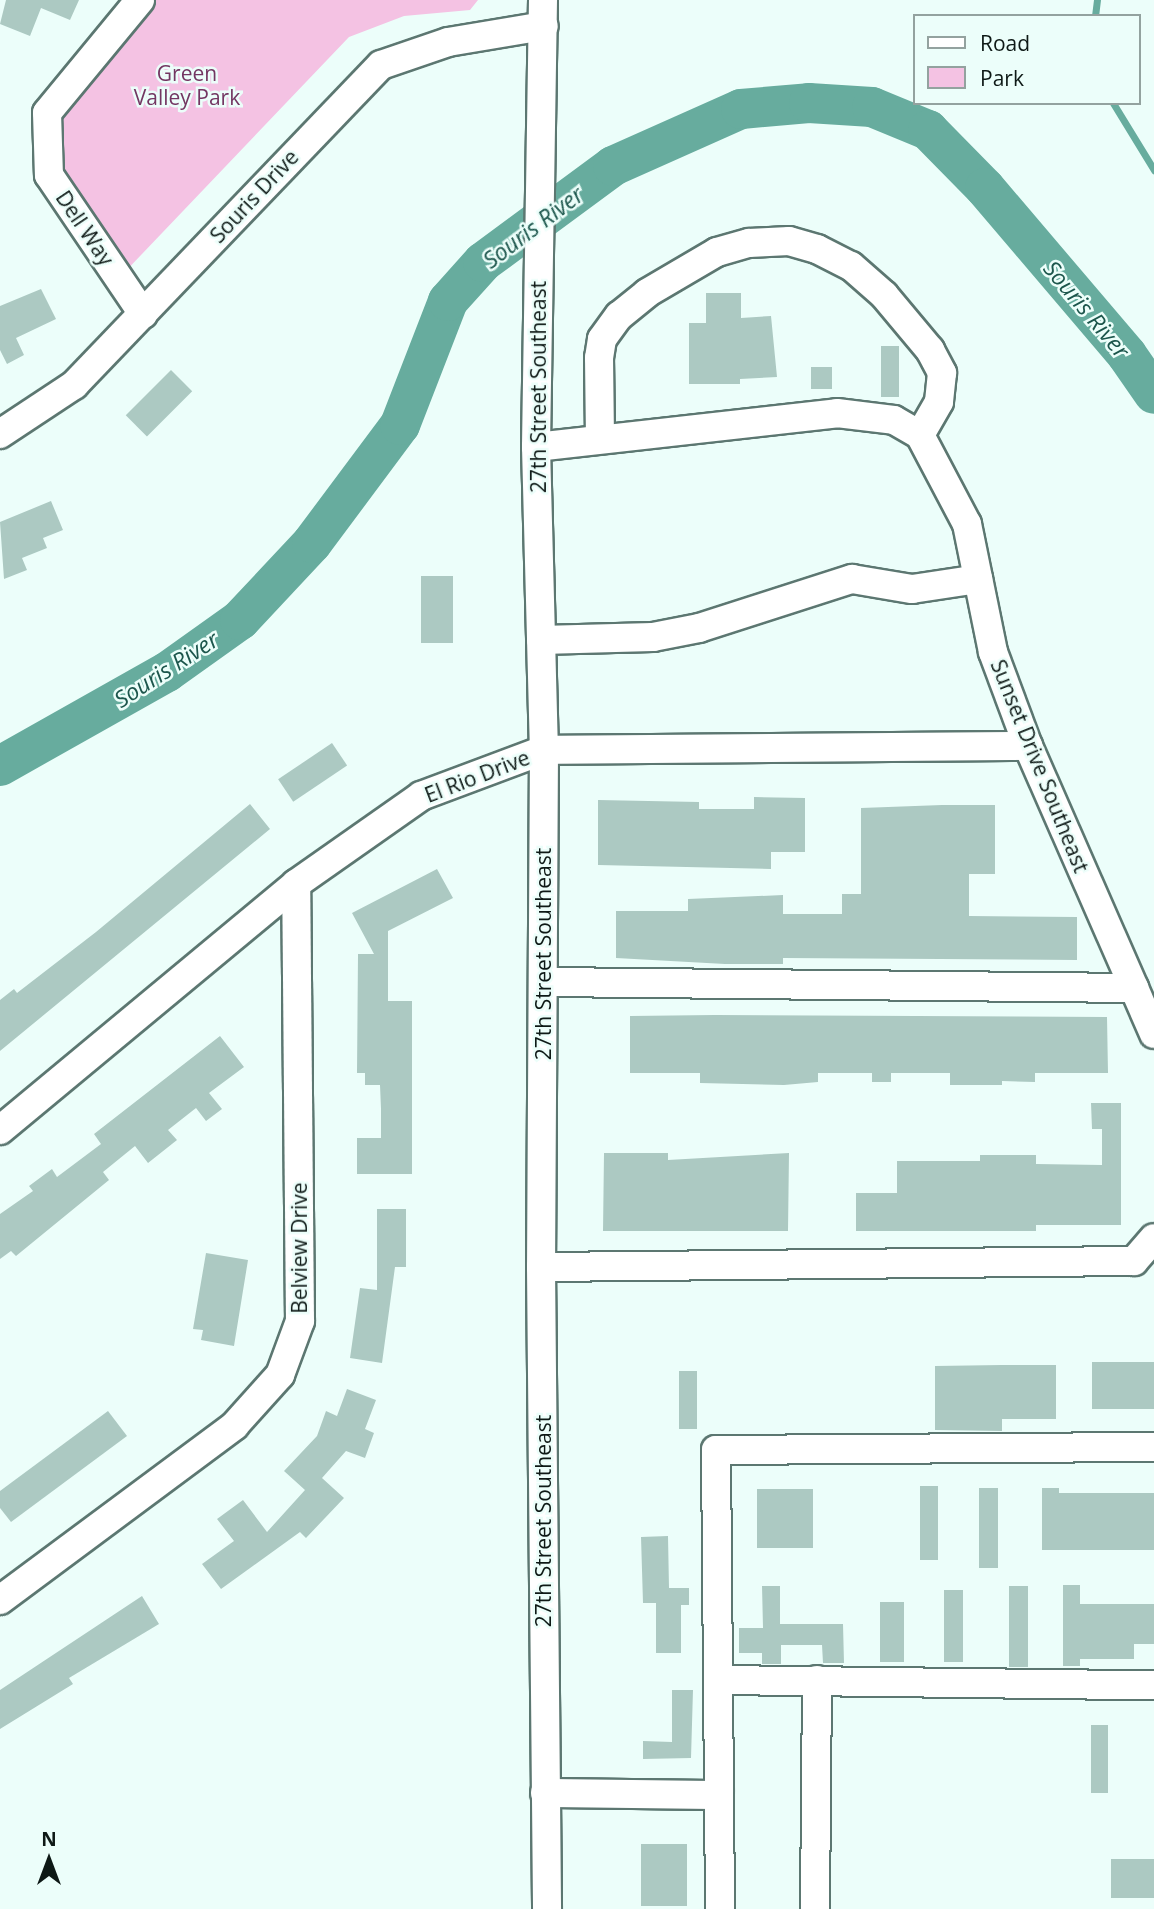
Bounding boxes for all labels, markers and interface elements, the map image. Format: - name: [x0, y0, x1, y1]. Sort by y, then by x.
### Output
- legend: [912, 14, 1140, 105]
- text: Road: [980, 29, 1030, 57]
- park label: Green Valley Park: [134, 60, 240, 110]
- text: Park: [980, 64, 1024, 92]
- street label: Souris Drive: [205, 144, 303, 248]
- water label: Souris River: [477, 180, 589, 274]
- street label: Dell Way: [51, 186, 119, 270]
- water label: Souris River: [1038, 255, 1136, 363]
- street label: 27th Street Southeast: [525, 281, 551, 493]
- water label: Souris River: [109, 625, 223, 713]
- street label: Sunset Drive Southeast: [986, 656, 1094, 876]
- street label: El Rio Drive: [421, 744, 533, 808]
- street label: 27th Street Southeast: [530, 848, 556, 1060]
- street label: Belview Drive: [286, 1182, 312, 1314]
- street label: 27th Street Southeast: [530, 1415, 556, 1627]
- north arrow: [14, 1825, 84, 1895]
- text: N: [41, 1826, 57, 1852]

